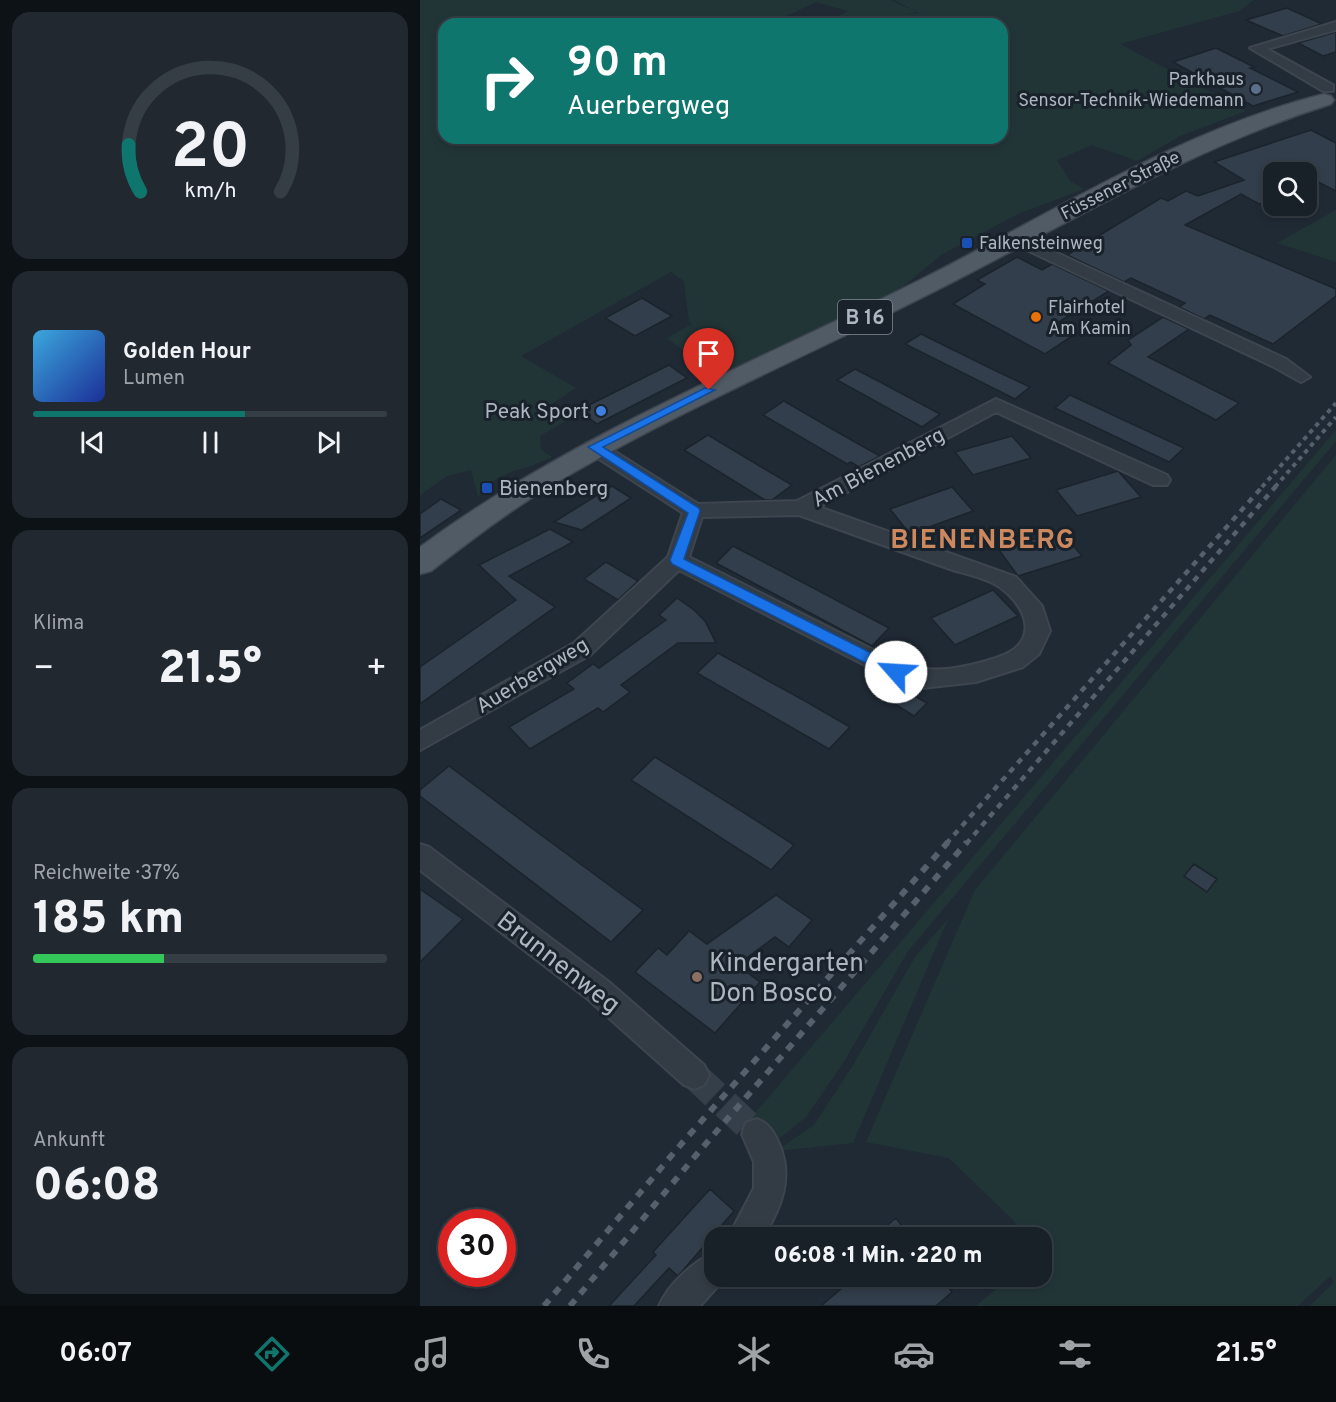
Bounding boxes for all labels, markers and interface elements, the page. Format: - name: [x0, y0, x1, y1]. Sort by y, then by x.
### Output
- text: 90 m: [567, 38, 668, 91]
- icon: right: [468, 42, 546, 120]
- place label: Parkhaus Sensor-Technik-Wiedemann: [1018, 69, 1244, 113]
- marker: Parkhaus Sensor-Technik-Wiedemann: [1249, 82, 1263, 96]
- text: Auerbergweg: [567, 90, 730, 124]
- text: 20: [170, 112, 250, 191]
- street label: Füssener Straße: [1057, 147, 1184, 226]
- map controls: [1263, 162, 1317, 216]
- button: search: [1263, 162, 1317, 216]
- text: km/h: [184, 179, 236, 206]
- place label: Falkensteinweg: [979, 233, 1103, 256]
- marker: Falkensteinweg: [960, 236, 974, 250]
- place label: Flairhotel Am Kamin: [1048, 297, 1131, 341]
- road number: B 16: [838, 300, 892, 334]
- marker: Flairhotel Am Kamin: [1029, 310, 1043, 324]
- pin: [683, 328, 734, 390]
- icon: arrive: [692, 337, 725, 370]
- text: Golden Hour: [123, 339, 251, 366]
- text: Lumen: [123, 366, 185, 392]
- place label: Peak Sport: [485, 399, 589, 426]
- marker: Peak Sport: [594, 404, 608, 418]
- street label: Am Bienenberg: [808, 422, 950, 515]
- icon: previous: [76, 426, 109, 459]
- icon: pause: [194, 426, 227, 459]
- icon: next: [312, 426, 345, 459]
- place label: Bienenberg: [499, 476, 608, 503]
- marker: Bienenberg: [480, 481, 494, 495]
- district label: BIENENBERG: [890, 524, 1076, 558]
- text: Klima: [33, 611, 84, 637]
- street label: Auerbergweg: [471, 632, 594, 721]
- position arrow: [864, 640, 928, 704]
- text: 21.5°: [158, 642, 262, 699]
- text: −: [33, 649, 54, 691]
- text: +: [366, 649, 387, 691]
- text: Reichweite · 37%: [33, 861, 180, 887]
- text: 185 km: [33, 892, 184, 949]
- street label: Brunnenweg: [489, 905, 626, 1022]
- place label: Kindergarten Don Bosco: [709, 948, 864, 1011]
- marker: Kindergarten Don Bosco: [690, 970, 704, 984]
- text: Ankunft: [33, 1128, 105, 1154]
- text: 06:08: [33, 1159, 160, 1216]
- speed limit sign: 30: [438, 1209, 516, 1287]
- text: 06:08 · 1 Min. · 220 m: [773, 1243, 983, 1270]
- icon: directions: [251, 1333, 293, 1375]
- icon: music: [411, 1333, 453, 1375]
- icon: phone: [572, 1333, 614, 1375]
- icon: climate: [733, 1333, 775, 1375]
- icon: car: [893, 1333, 935, 1375]
- icon: filters: [1054, 1333, 1096, 1375]
- text: 06:07: [59, 1337, 132, 1371]
- text: 21.5°: [1215, 1337, 1277, 1371]

